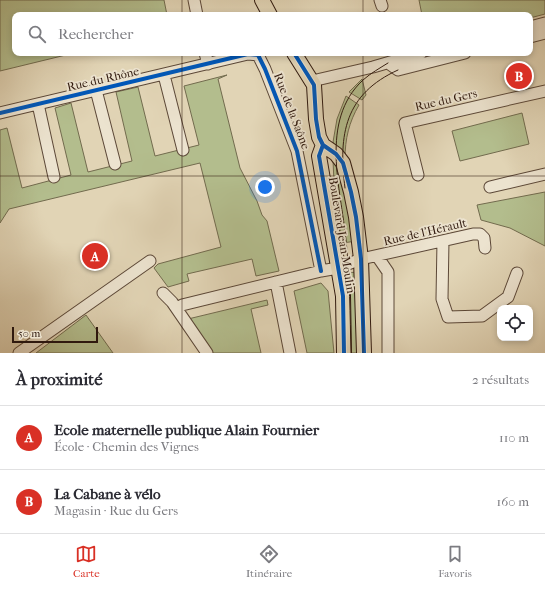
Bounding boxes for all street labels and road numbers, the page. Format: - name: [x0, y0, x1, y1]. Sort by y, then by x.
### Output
- street label: Rue du Rhône: [65, 64, 141, 94]
- street label: Rue de la Saône: [271, 71, 313, 151]
- street label: Rue du Gers: [413, 86, 479, 114]
- street label: Boulevard Jean Moulin: [326, 176, 358, 294]
- street label: Rue de l'Hérault: [382, 215, 469, 248]

